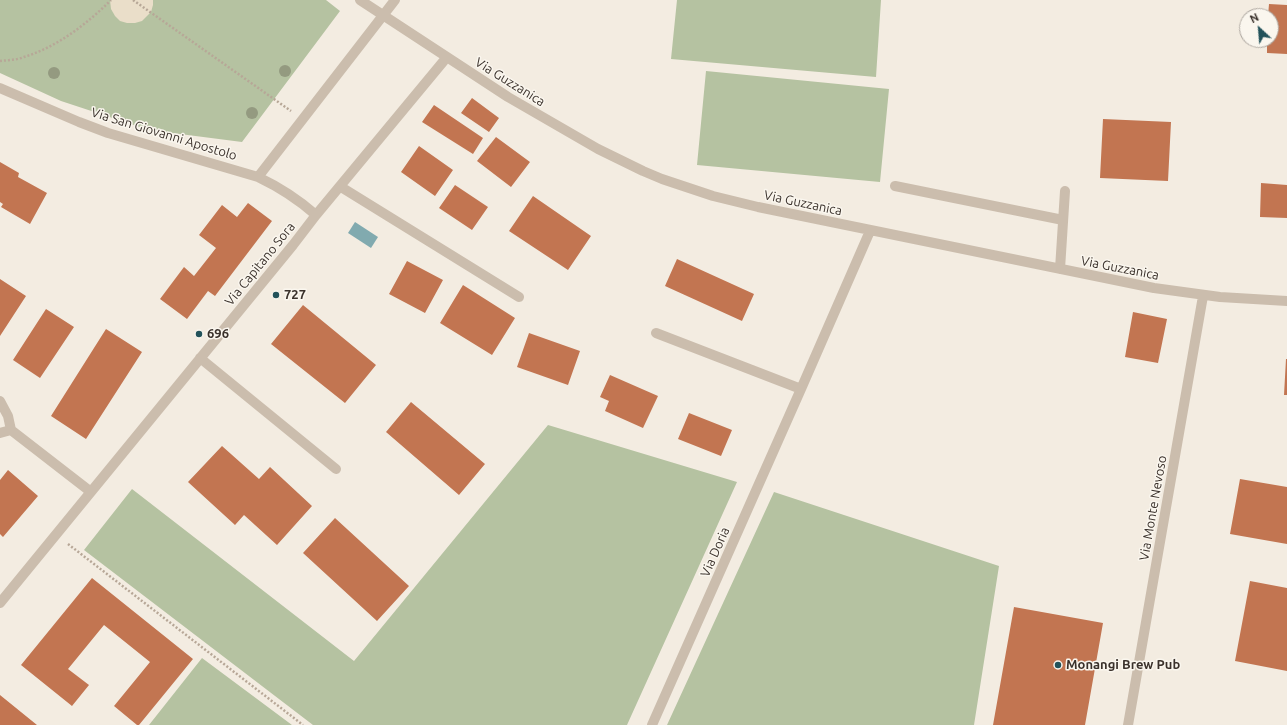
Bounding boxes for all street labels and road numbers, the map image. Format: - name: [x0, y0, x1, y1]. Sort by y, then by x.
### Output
- street label: Via Guzzanica: [472, 54, 548, 110]
- street label: Via San Giovanni Apostolo: [89, 104, 239, 164]
- street label: Via Guzzanica: [763, 187, 843, 219]
- street label: Via Capitano Sora: [222, 219, 298, 309]
- street label: Via Guzzanica: [1080, 253, 1160, 283]
- street label: Via Monte Nevoso: [1136, 454, 1170, 562]
- street label: Via Doria: [697, 525, 733, 579]

